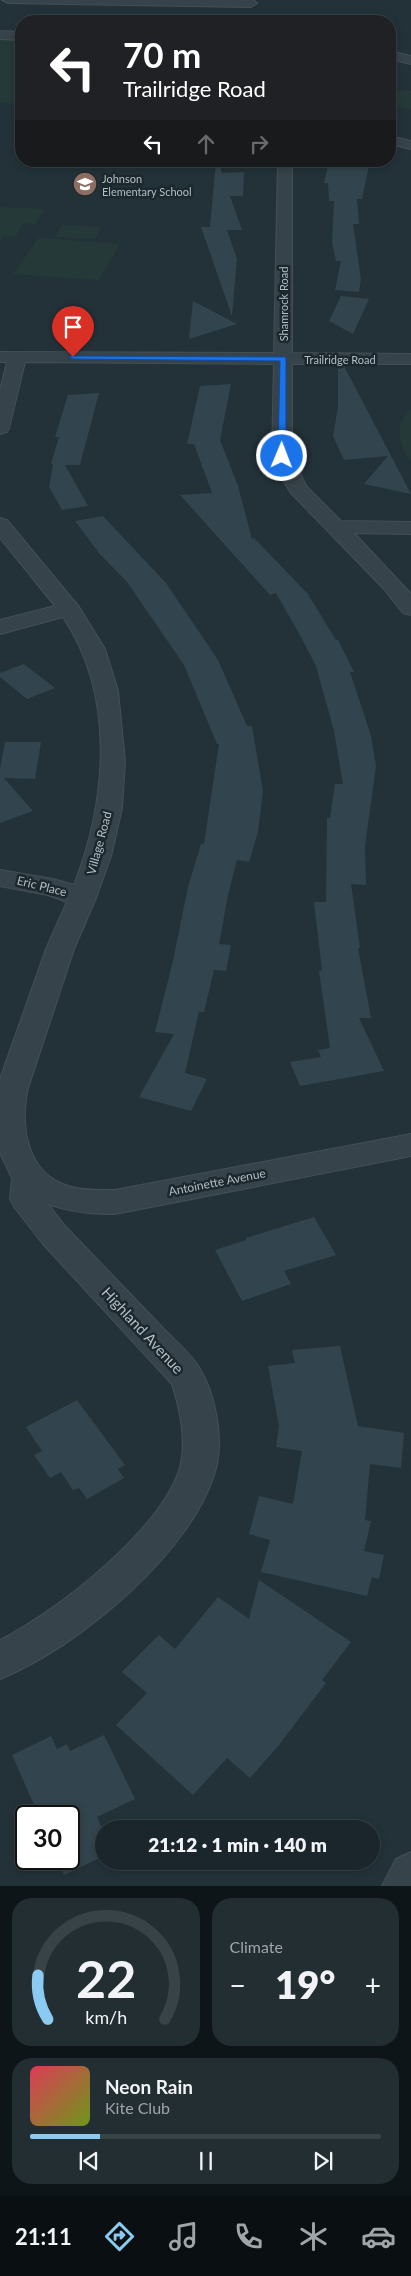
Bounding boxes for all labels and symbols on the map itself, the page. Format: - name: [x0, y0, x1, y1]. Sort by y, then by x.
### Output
- school or university icon: Johnson Elementary School: [72, 171, 98, 197]
- place label: Johnson Elementary School: [102, 172, 192, 198]
- street label: Shamrock Road: [277, 267, 290, 341]
- pin: [52, 306, 94, 357]
- street label: Trailridge Road: [304, 353, 376, 366]
- position arrow: [255, 429, 307, 481]
- street label: Village Road: [83, 810, 115, 876]
- street label: Eric Place: [16, 873, 68, 899]
- street label: Antoinette Avenue: [167, 1165, 267, 1199]
- street label: Highland Avenue: [98, 1283, 188, 1377]
- speed limit sign: 30: [15, 1805, 80, 1870]

